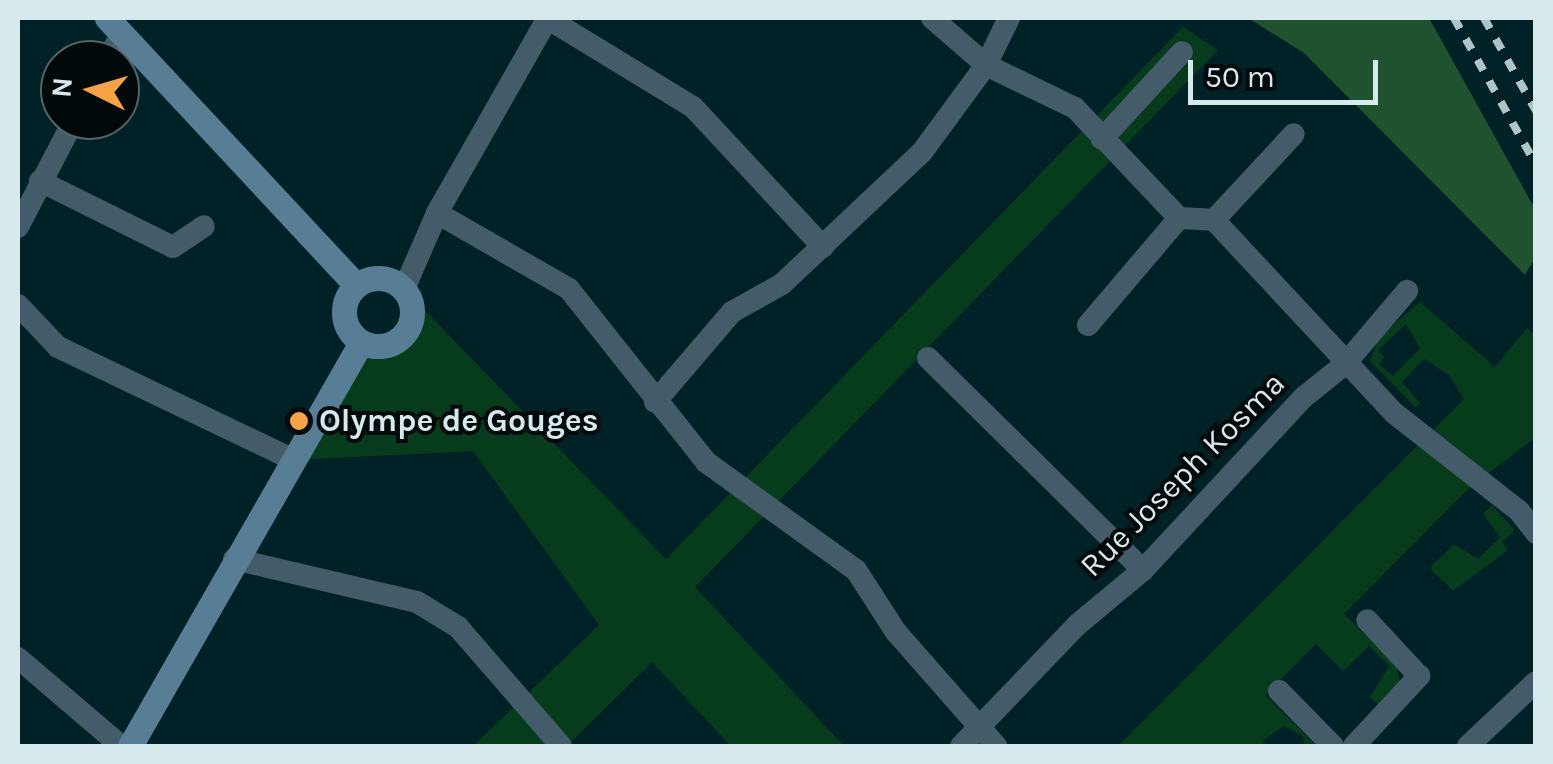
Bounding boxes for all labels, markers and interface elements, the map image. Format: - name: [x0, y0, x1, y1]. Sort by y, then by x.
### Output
- north arrow: [40, 40, 140, 140]
- scale bar: [1193, 40, 1383, 102]
- text: 50 m: [1205, 59, 1275, 95]
- text: N: [44, 76, 79, 99]
- street label: Rue Joseph Kosma: [1073, 365, 1293, 585]
- place label: Olympe de Gouges: [319, 402, 599, 440]
- marker: Olympe de Gouges: [288, 410, 310, 432]

